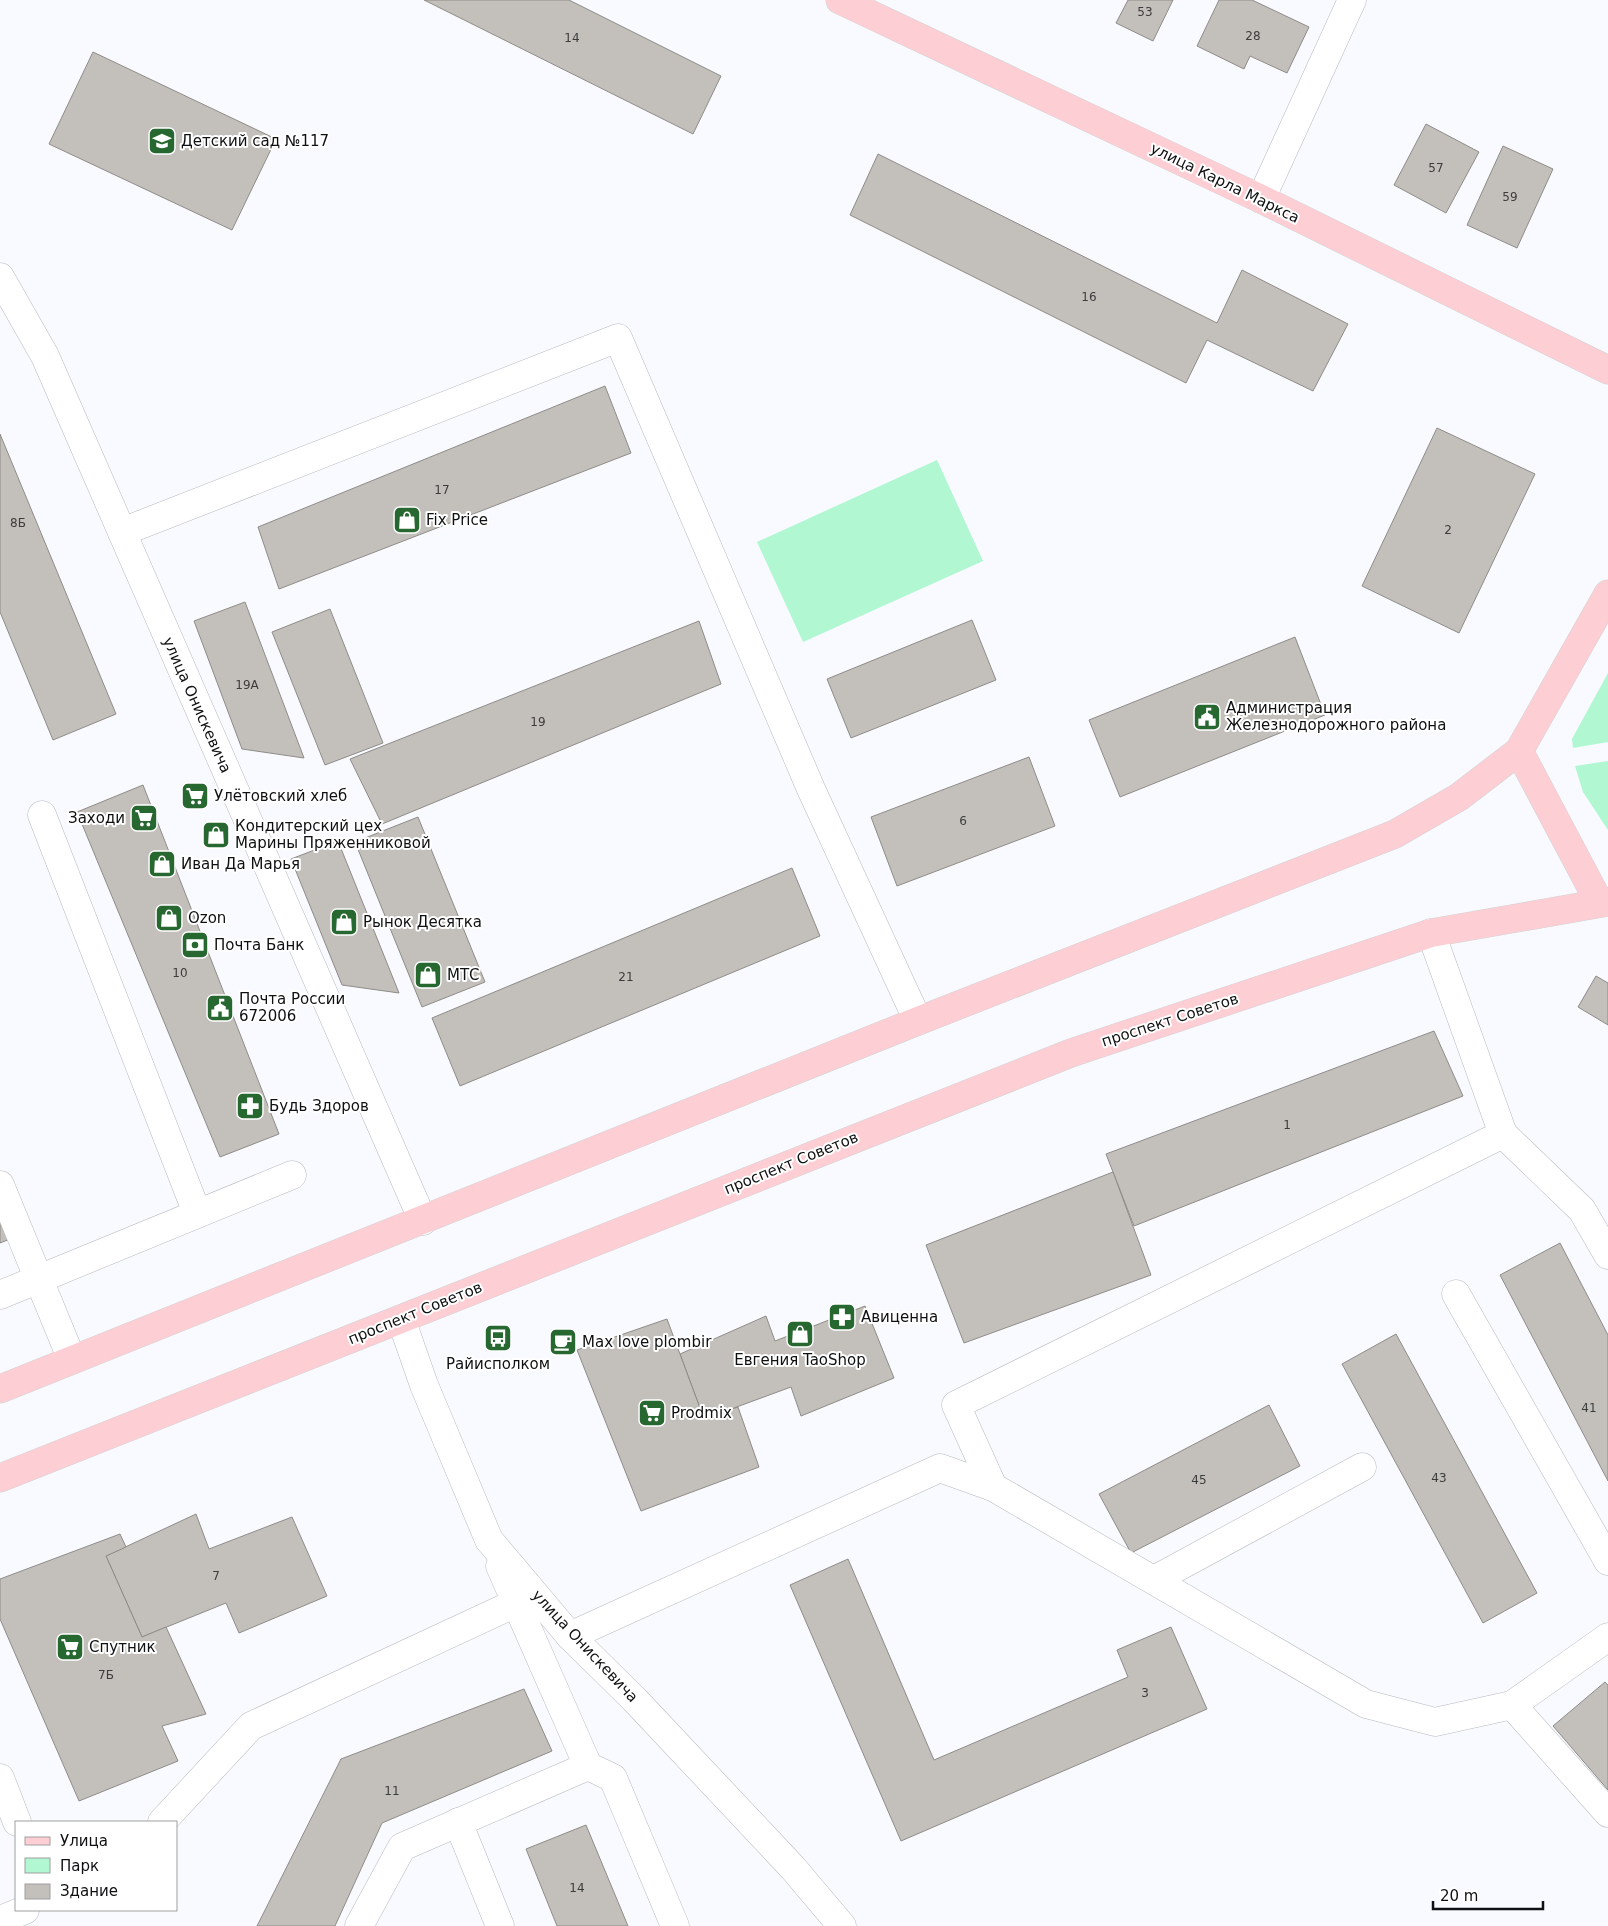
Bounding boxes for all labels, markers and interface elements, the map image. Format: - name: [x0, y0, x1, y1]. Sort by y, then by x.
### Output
- house number: 53: [1137, 5, 1153, 19]
- house number: 28: [1245, 29, 1261, 43]
- house number: 14: [564, 31, 580, 45]
- school or university icon: Детский сад №117: [147, 126, 177, 156]
- place label: Детский сад №117: [181, 132, 329, 150]
- street label: улица Карла Маркса: [1148, 139, 1302, 227]
- house number: 57: [1428, 161, 1444, 175]
- house number: 59: [1502, 190, 1518, 204]
- house number: 16: [1081, 290, 1097, 304]
- house number: 17: [434, 483, 450, 497]
- shop icon: Fix Price: [392, 505, 422, 535]
- place label: Fix Price: [426, 511, 488, 529]
- house number: 8Б: [10, 516, 26, 530]
- house number: 2: [1444, 523, 1452, 537]
- street label: улица Онискевича: [159, 634, 235, 776]
- house number: 19А: [235, 678, 260, 692]
- place label: Администрация Железнодорожного района: [1226, 699, 1446, 734]
- public building icon: Администрация Железнодорожного района: [1192, 702, 1222, 732]
- house number: 19: [530, 715, 546, 729]
- supermarket icon: Улётовский хлеб: [180, 781, 210, 811]
- place label: Улётовский хлеб: [214, 787, 347, 805]
- supermarket icon: Заходи: [129, 803, 159, 833]
- place label: Заходи: [68, 809, 125, 827]
- house number: 6: [959, 814, 967, 828]
- place label: Кондитерский цех Марины Пряженниковой: [235, 817, 431, 852]
- shop icon: Кондитерский цех Марины Пряженниковой: [201, 820, 231, 850]
- shop icon: Иван Да Марья: [147, 849, 177, 879]
- place label: Иван Да Марья: [181, 855, 300, 873]
- shop icon: Ozon: [154, 903, 184, 933]
- shop icon: Рынок Десятка: [329, 907, 359, 937]
- place label: Ozon: [188, 909, 226, 927]
- place label: Рынок Десятка: [363, 913, 482, 931]
- bank icon: Почта Банк: [180, 930, 210, 960]
- place label: Почта Банк: [214, 936, 304, 954]
- shop icon: МТС: [413, 960, 443, 990]
- house number: 10: [172, 966, 188, 980]
- place label: МТС: [447, 966, 480, 984]
- house number: 21: [618, 970, 634, 984]
- street label: проспект Советов: [1099, 989, 1241, 1051]
- place label: Почта России 672006: [239, 990, 345, 1025]
- public building icon: Почта России 672006: [205, 993, 235, 1023]
- pharmacy icon: Будь Здоров: [235, 1091, 265, 1121]
- place label: Будь Здоров: [269, 1097, 369, 1115]
- house number: 1: [1283, 1118, 1291, 1132]
- street label: проспект Советов: [721, 1128, 861, 1198]
- street label: проспект Советов: [345, 1278, 485, 1348]
- pharmacy icon: Авиценна: [827, 1302, 857, 1332]
- place label: Авиценна: [861, 1308, 938, 1326]
- shop icon: Евгения TaoShop: [785, 1319, 815, 1349]
- bus stop icon: Райисполком: [483, 1323, 513, 1353]
- cafe icon: Max love plombir: [548, 1327, 578, 1357]
- place label: Max love plombir: [582, 1333, 712, 1351]
- place label: Евгения TaoShop: [734, 1351, 866, 1369]
- place label: Райисполком: [446, 1355, 550, 1373]
- supermarket icon: Prodmix: [637, 1398, 667, 1428]
- house number: 41: [1581, 1401, 1597, 1415]
- place label: Prodmix: [671, 1404, 732, 1422]
- house number: 43: [1431, 1471, 1447, 1485]
- house number: 45: [1191, 1473, 1207, 1487]
- house number: 7: [212, 1569, 220, 1583]
- street label: улица Онискевича: [528, 1586, 642, 1706]
- supermarket icon: Спутник: [55, 1632, 85, 1662]
- place label: Спутник: [89, 1638, 156, 1656]
- house number: 7Б: [98, 1668, 114, 1682]
- house number: 3: [1141, 1686, 1149, 1700]
- house number: 11: [384, 1784, 400, 1798]
- legend: [15, 1821, 178, 1911]
- text: Улица: [60, 1832, 108, 1850]
- text: Парк: [60, 1857, 99, 1875]
- scale bar: [1433, 1878, 1543, 1910]
- house number: 14: [569, 1881, 585, 1895]
- text: Здание: [60, 1882, 118, 1900]
- text: 20 m: [1440, 1887, 1478, 1905]

